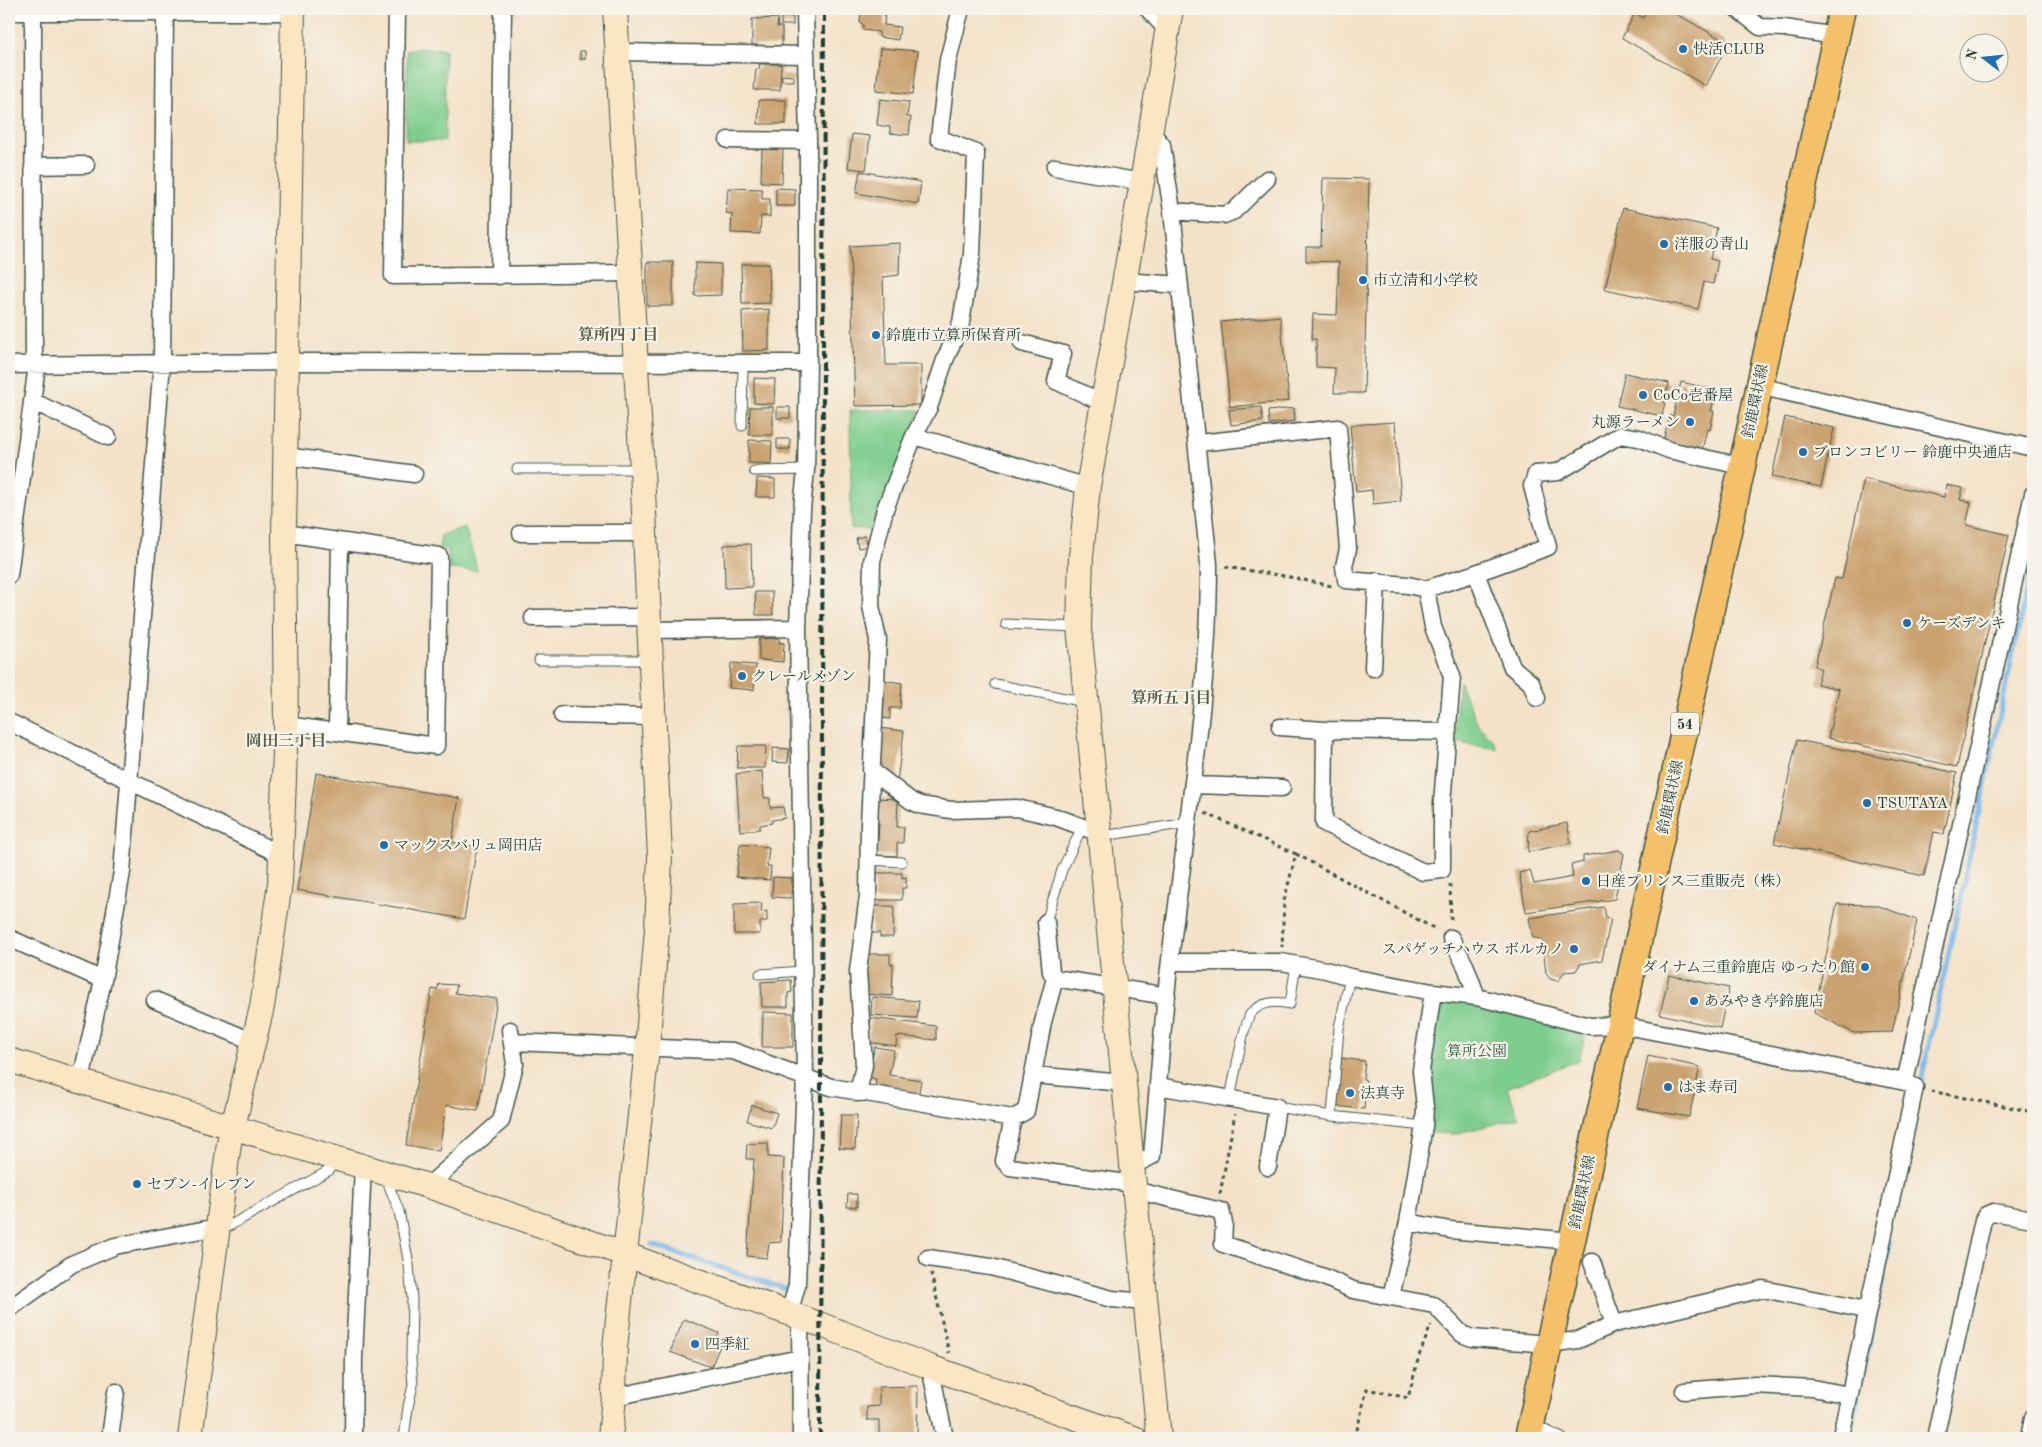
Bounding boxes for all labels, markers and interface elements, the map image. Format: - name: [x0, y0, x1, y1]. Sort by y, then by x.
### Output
- north arrow: [1960, 32, 2010, 82]
- place label: 快活CLUB: [1693, 41, 1764, 58]
- marker: 快活CLUB: [1677, 43, 1689, 55]
- text: N: [1964, 47, 1981, 62]
- place label: 洋服の青山: [1674, 236, 1749, 253]
- marker: 洋服の青山: [1658, 238, 1670, 250]
- place label: 市立清和小学校: [1373, 272, 1478, 289]
- marker: 市立清和小学校: [1357, 274, 1369, 286]
- district label: 算所四丁目: [578, 326, 658, 344]
- place label: 鈴鹿市立算所保育所: [886, 327, 1021, 344]
- marker: 鈴鹿市立算所保育所: [870, 329, 882, 341]
- street label: 鈴鹿環状線: [1739, 363, 1772, 440]
- place label: CoCo壱番屋: [1653, 387, 1733, 404]
- marker: CoCo壱番屋: [1637, 389, 1649, 401]
- place label: 丸源ラーメン: [1591, 414, 1680, 431]
- marker: 丸源ラーメン: [1684, 416, 1696, 428]
- place label: ブロンコビリー 鈴鹿中央通店: [1813, 444, 2012, 461]
- marker: ブロンコビリー 鈴鹿中央通店: [1797, 446, 1809, 458]
- place label: ケーズデンキ: [1917, 615, 2006, 632]
- marker: ケーズデンキ: [1901, 617, 1913, 629]
- place label: クレールメゾン: [752, 668, 856, 685]
- marker: クレールメゾン: [736, 670, 748, 682]
- district label: 算所五丁目: [1131, 689, 1211, 707]
- road number: 54: [1671, 712, 1699, 736]
- district label: 岡田三丁目: [246, 732, 326, 750]
- street label: 鈴鹿環状線: [1654, 759, 1687, 836]
- marker: TSUTAYA: [1861, 797, 1873, 809]
- place label: TSUTAYA: [1877, 797, 1949, 812]
- place label: マックスバリュ岡田店: [394, 837, 543, 854]
- marker: マックスバリュ岡田店: [378, 839, 390, 851]
- place label: 日産プリンス三重販売（株）: [1596, 873, 1790, 890]
- marker: 日産プリンス三重販売（株）: [1580, 875, 1592, 887]
- place label: スパゲッチハウス ボルカノ: [1382, 941, 1564, 958]
- marker: スパゲッチハウス ボルカノ: [1568, 943, 1580, 955]
- place label: ダイナム三重鈴鹿店 ゆったり館: [1642, 959, 1855, 976]
- marker: ダイナム三重鈴鹿店 ゆったり館: [1859, 961, 1871, 973]
- place label: あみやき亭鈴鹿店: [1704, 993, 1824, 1010]
- marker: あみやき亭鈴鹿店: [1688, 995, 1700, 1007]
- park label: 算所公園: [1447, 1043, 1507, 1060]
- place label: はま寿司: [1678, 1079, 1738, 1096]
- marker: はま寿司: [1662, 1081, 1674, 1093]
- place label: 法真寺: [1360, 1085, 1405, 1102]
- marker: 法真寺: [1344, 1087, 1356, 1099]
- street label: 鈴鹿環状線: [1566, 1154, 1599, 1231]
- place label: セブン-イレブン: [147, 1176, 256, 1193]
- marker: セブン-イレブン: [131, 1178, 143, 1190]
- place label: 四季紅: [705, 1336, 750, 1353]
- marker: 四季紅: [689, 1338, 701, 1350]

